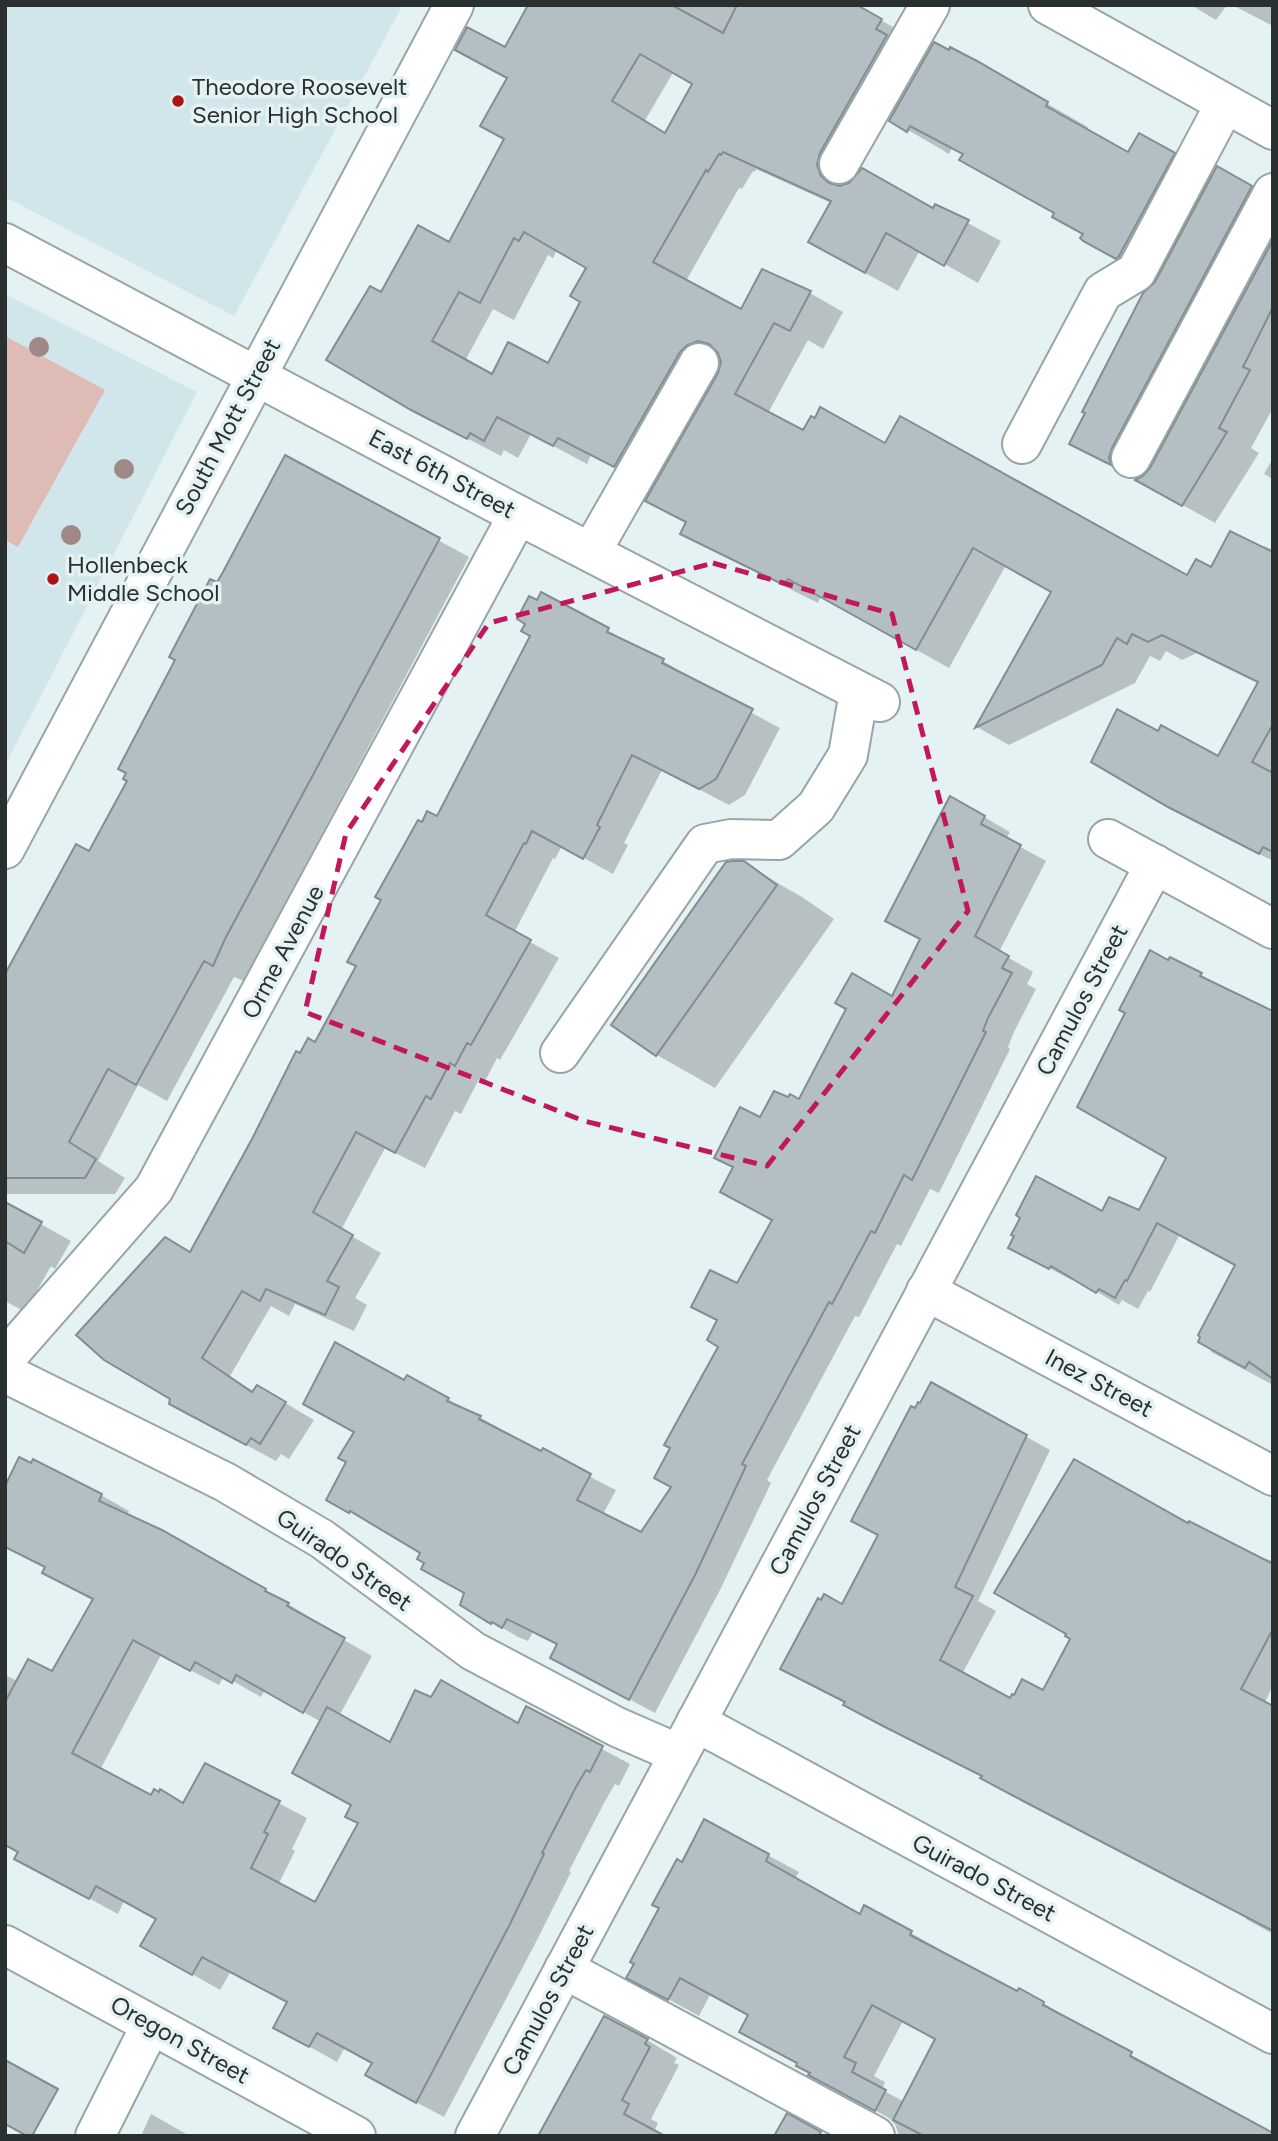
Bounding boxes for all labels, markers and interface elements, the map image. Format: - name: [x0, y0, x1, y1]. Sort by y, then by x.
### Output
- place label: Theodore Roosevelt Senior High School: [192, 72, 407, 129]
- marker: Theodore Roosevelt Senior High School: [170, 93, 186, 109]
- street label: South Mott Street: [169, 333, 286, 520]
- street label: East 6th Street: [364, 423, 520, 524]
- place label: Hollenbeck Middle School: [67, 550, 220, 607]
- marker: Hollenbeck Middle School: [45, 571, 61, 587]
- street label: Orme Avenue: [235, 880, 330, 1024]
- street label: Camulos Street: [1030, 919, 1134, 1080]
- street label: Inez Street: [1040, 1342, 1158, 1423]
- street label: Camulos Street: [763, 1419, 867, 1580]
- street label: Guirado Street: [271, 1502, 418, 1617]
- street label: Guirado Street: [907, 1828, 1061, 1928]
- street label: Camulos Street: [496, 1919, 600, 2080]
- street label: Oregon Street: [106, 1989, 255, 2090]

